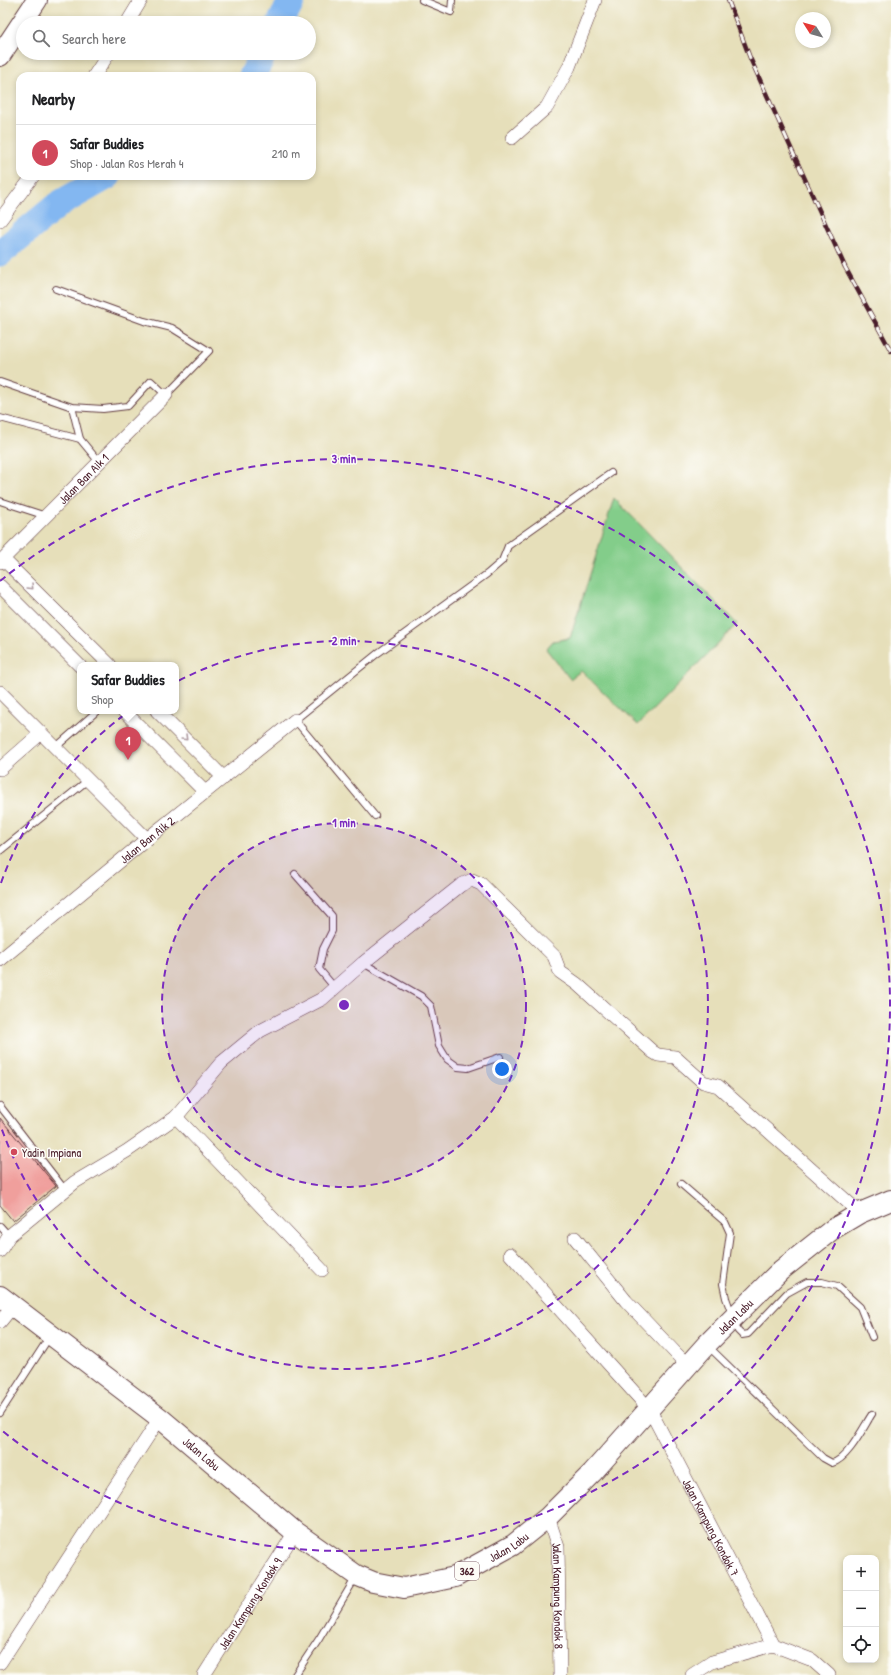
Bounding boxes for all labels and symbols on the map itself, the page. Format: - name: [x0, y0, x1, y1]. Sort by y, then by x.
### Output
- north arrow: [795, 12, 831, 48]
- street label: Jalan Ban Aik 1: [54, 449, 112, 507]
- text: 3 min: [332, 450, 357, 467]
- one-way arrow: [26, 582, 34, 590]
- text: 2 min: [332, 632, 357, 649]
- pin: 1: [115, 727, 141, 760]
- one-way arrow: [180, 733, 188, 741]
- street label: Jalan Ban Aik 2: [116, 812, 178, 867]
- text: 1 min: [332, 814, 356, 831]
- centre of rings: [337, 998, 351, 1012]
- your location: [492, 1059, 512, 1079]
- place label: Yadin Impiana: [22, 1144, 81, 1161]
- marker: Yadin Impiana: [9, 1147, 19, 1157]
- street label: Jalan Labu: [713, 1294, 757, 1338]
- street label: Jalan Labu: [179, 1433, 224, 1474]
- street label: Jalan Kampung Kondok 7: [679, 1476, 744, 1579]
- street label: Jalan Labu: [485, 1527, 532, 1566]
- street label: Jalan Kampung Kondok 8: [548, 1539, 568, 1649]
- street label: Jalan Kampung Kondok 9: [214, 1553, 286, 1653]
- road number: 362: [455, 1562, 479, 1580]

